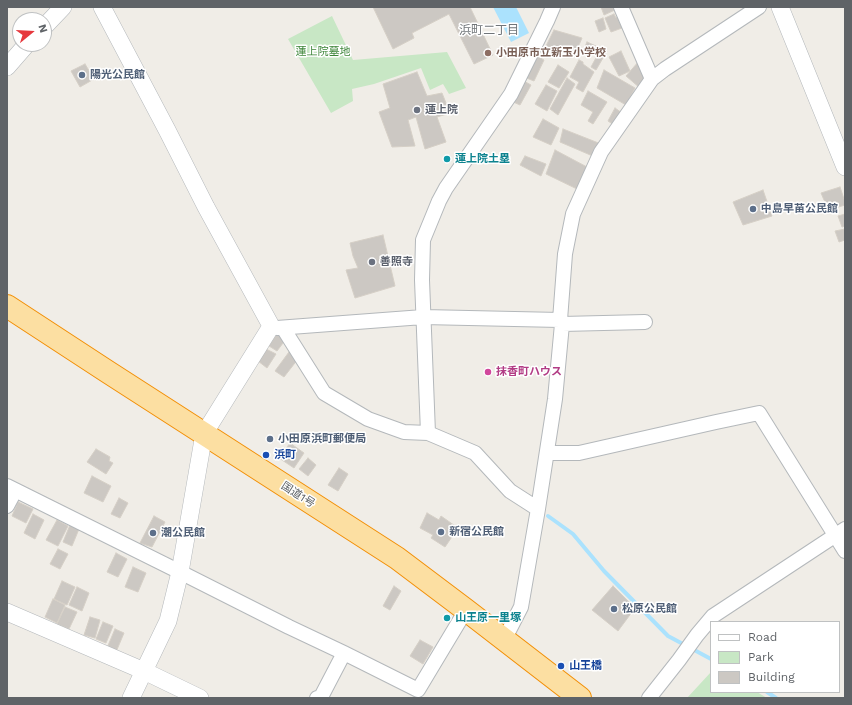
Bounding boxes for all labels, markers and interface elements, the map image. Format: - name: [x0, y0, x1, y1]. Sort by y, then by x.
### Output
- north arrow: [12, 12, 52, 52]
- text: N: [35, 23, 50, 34]
- district label: 浜町二丁目: [459, 23, 519, 37]
- park label: 蓮上院墓地: [296, 45, 350, 59]
- place label: 小田原市立新玉小学校: [496, 46, 606, 60]
- marker: 小田原市立新玉小学校: [483, 48, 493, 58]
- place label: 陽光公民館: [90, 68, 145, 82]
- marker: 陽光公民館: [77, 70, 87, 80]
- place label: 蓮上院: [425, 103, 458, 117]
- marker: 蓮上院: [412, 105, 422, 115]
- place label: 蓮上院土塁: [455, 152, 510, 166]
- marker: 蓮上院土塁: [442, 154, 452, 164]
- place label: 中島早苗公民館: [761, 202, 838, 216]
- marker: 中島早苗公民館: [748, 204, 758, 214]
- place label: 善照寺: [380, 255, 413, 269]
- marker: 善照寺: [367, 257, 377, 267]
- place label: 抹香町ハウス: [496, 365, 562, 379]
- marker: 抹香町ハウス: [483, 367, 493, 377]
- place label: 小田原浜町郵便局: [278, 432, 366, 446]
- marker: 小田原浜町郵便局: [265, 434, 275, 444]
- place label: 浜町: [274, 448, 296, 462]
- marker: 浜町: [261, 450, 271, 460]
- street label: 国道1号: [279, 479, 317, 511]
- place label: 新宿公民館: [449, 525, 504, 539]
- place label: 潮公民館: [161, 526, 205, 540]
- marker: 新宿公民館: [436, 527, 446, 537]
- marker: 潮公民館: [148, 528, 158, 538]
- place label: 松原公民館: [622, 602, 677, 616]
- marker: 松原公民館: [609, 604, 619, 614]
- place label: 山王原一里塚: [455, 611, 521, 625]
- marker: 山王原一里塚: [442, 613, 452, 623]
- legend: [710, 621, 840, 693]
- text: Road: [748, 630, 777, 644]
- text: Park: [748, 650, 774, 664]
- place label: 山王橋: [569, 659, 602, 673]
- marker: 山王橋: [556, 661, 566, 671]
- text: Building: [748, 670, 795, 684]

